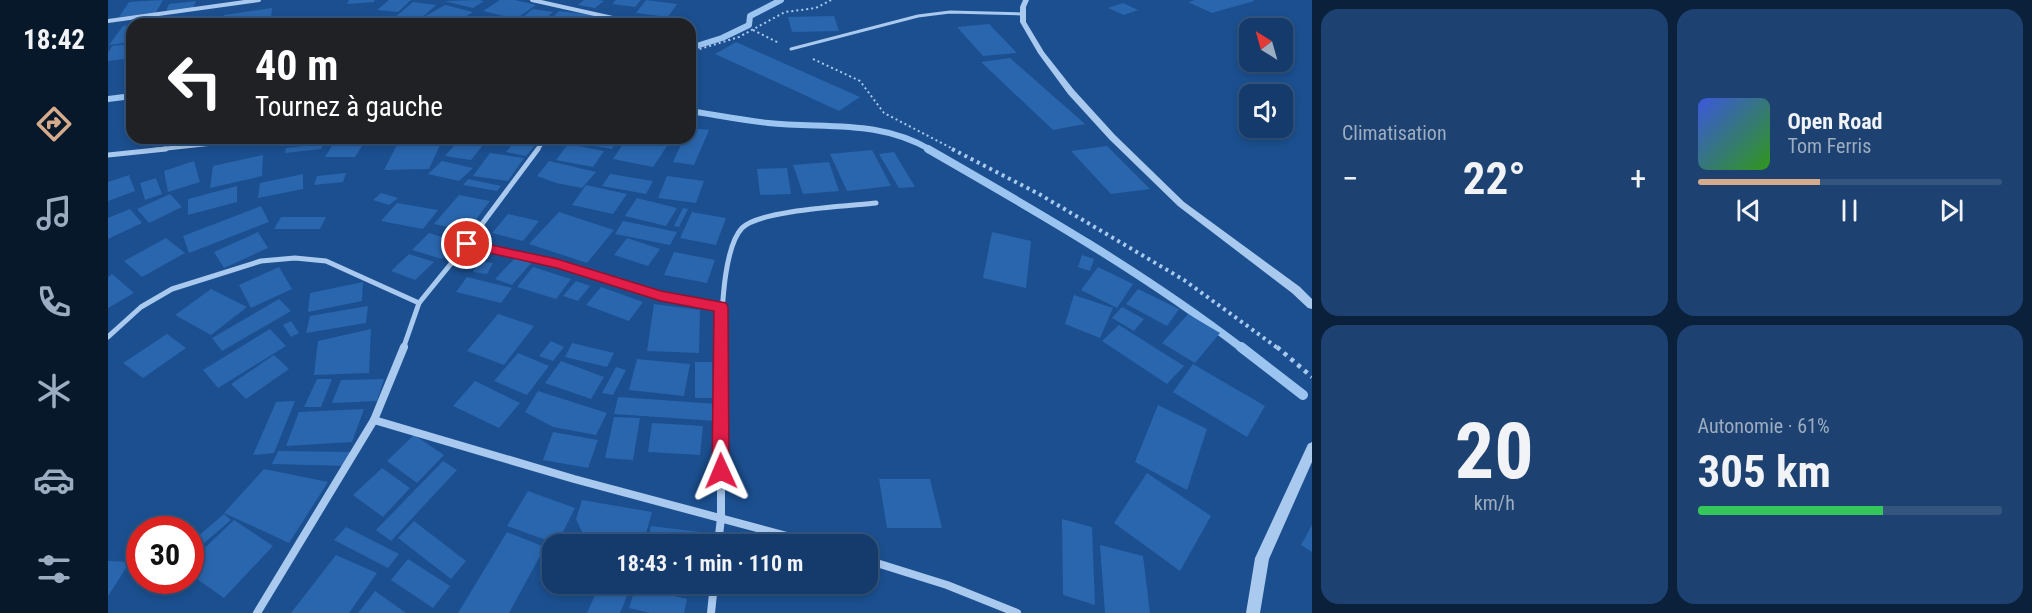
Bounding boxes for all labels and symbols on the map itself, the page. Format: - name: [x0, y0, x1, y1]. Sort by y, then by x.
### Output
- north arrow: [1239, 18, 1293, 72]
- pin: [441, 218, 492, 269]
- position arrow: [689, 439, 753, 503]
- speed limit sign: 30: [126, 516, 204, 594]

